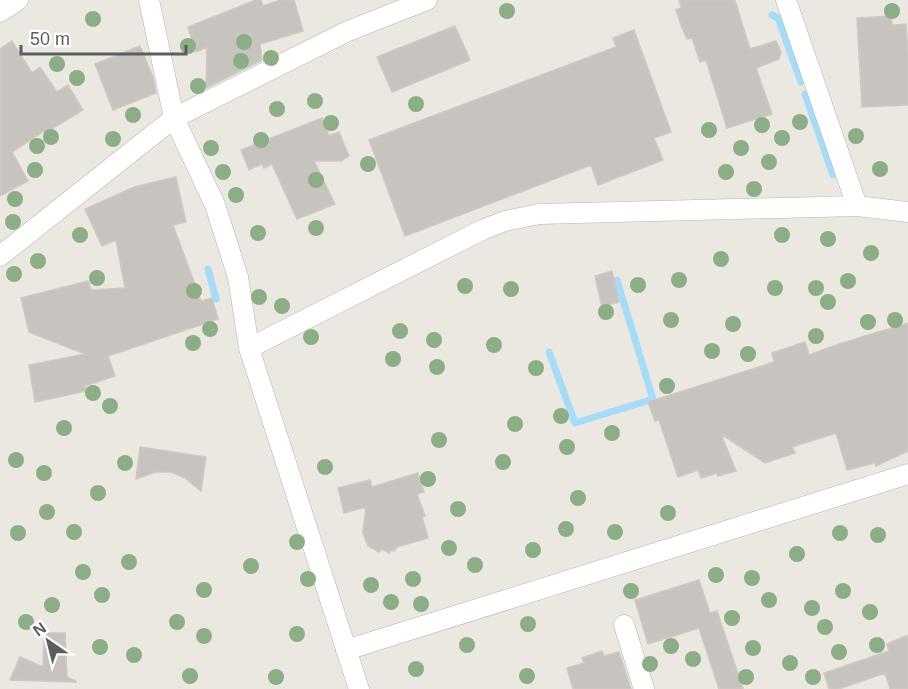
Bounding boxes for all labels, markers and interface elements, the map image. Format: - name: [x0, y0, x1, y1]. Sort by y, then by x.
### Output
- scale bar: [21, 18, 186, 56]
- text: 50 m: [30, 29, 70, 49]
- north arrow: [18, 611, 78, 671]
- text: N: [30, 619, 49, 639]

